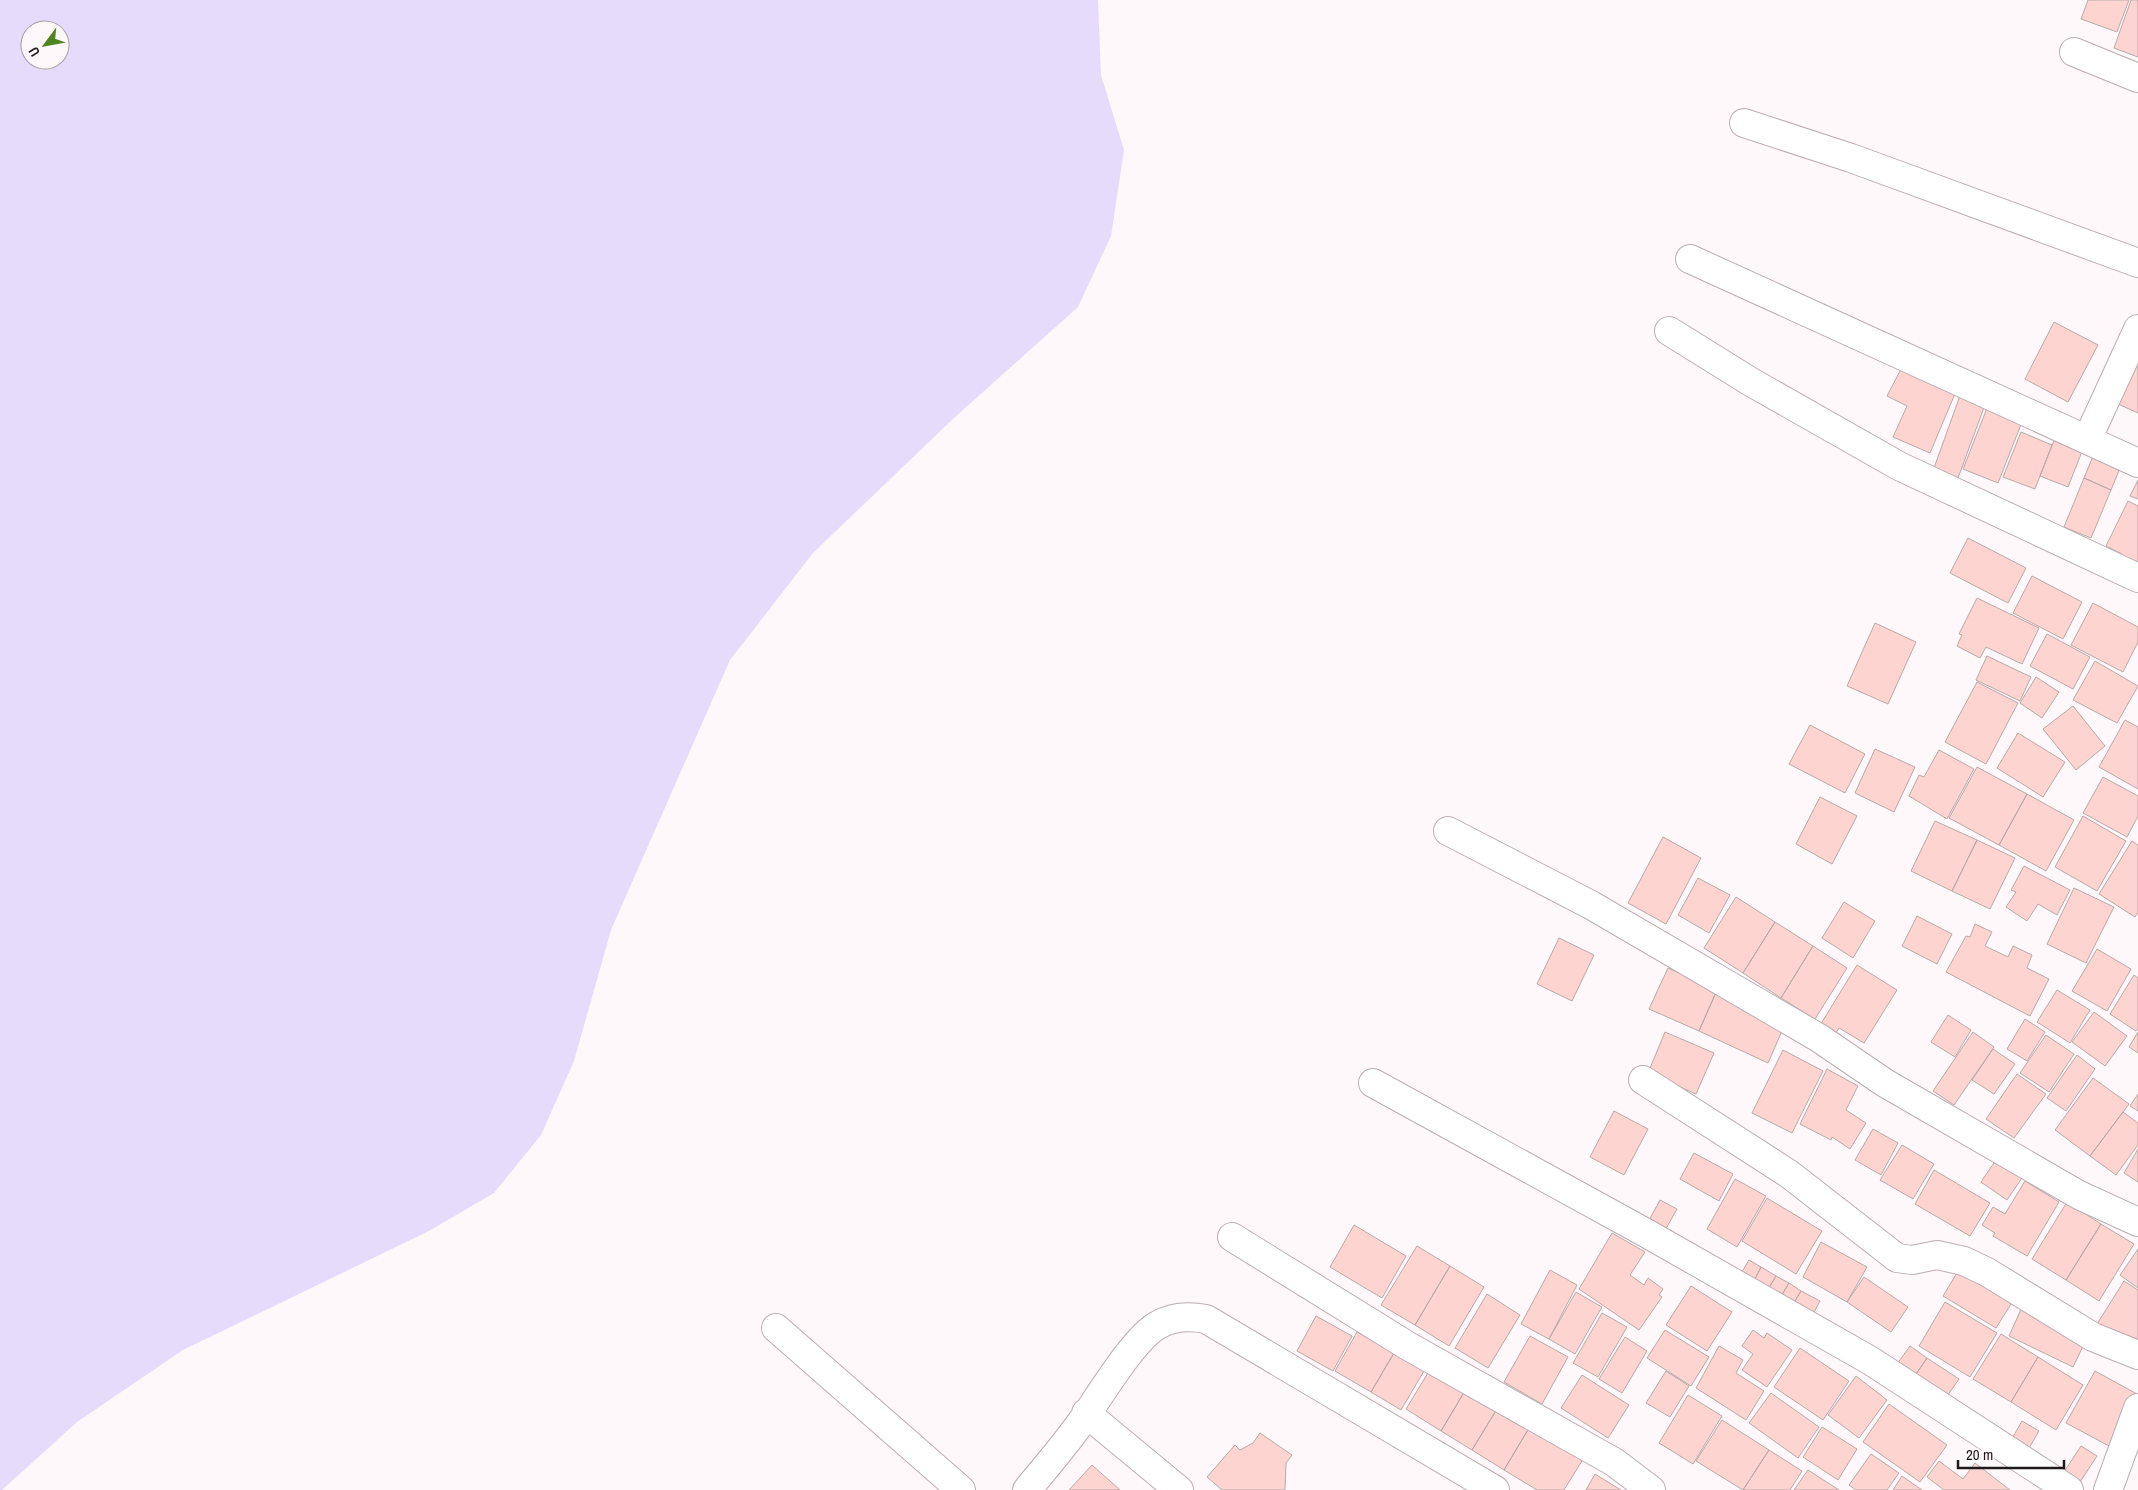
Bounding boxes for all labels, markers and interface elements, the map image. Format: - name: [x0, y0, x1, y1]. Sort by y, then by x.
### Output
- north arrow: [20, 20, 70, 70]
- text: U: [24, 44, 44, 60]
- scale bar: [1958, 1438, 2064, 1470]
- text: 20 m: [1966, 1444, 1993, 1465]

